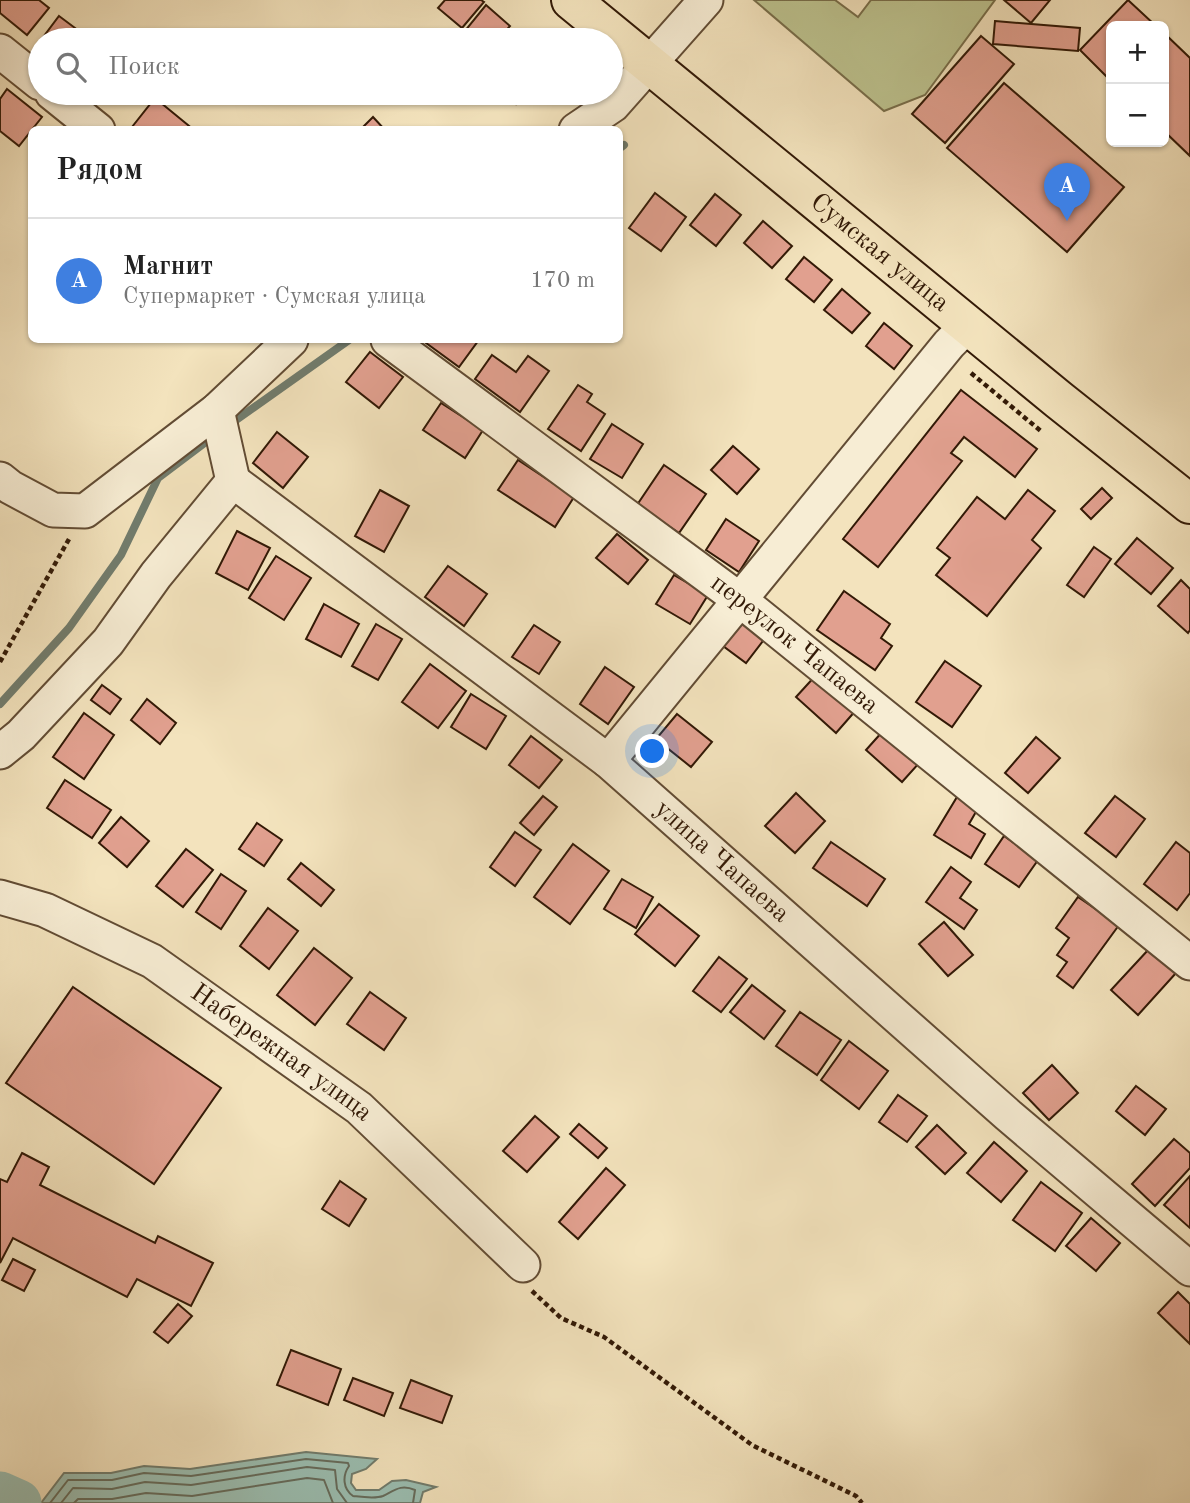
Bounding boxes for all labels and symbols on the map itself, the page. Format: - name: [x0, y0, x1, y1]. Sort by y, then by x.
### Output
- pin: A: [1044, 163, 1090, 221]
- street label: Сумская улица: [805, 189, 954, 317]
- street label: переулок Чапаева: [706, 570, 883, 719]
- your location: [635, 734, 669, 768]
- street label: улица Чапаева: [649, 796, 794, 928]
- street label: Набережная улица: [185, 979, 378, 1127]

